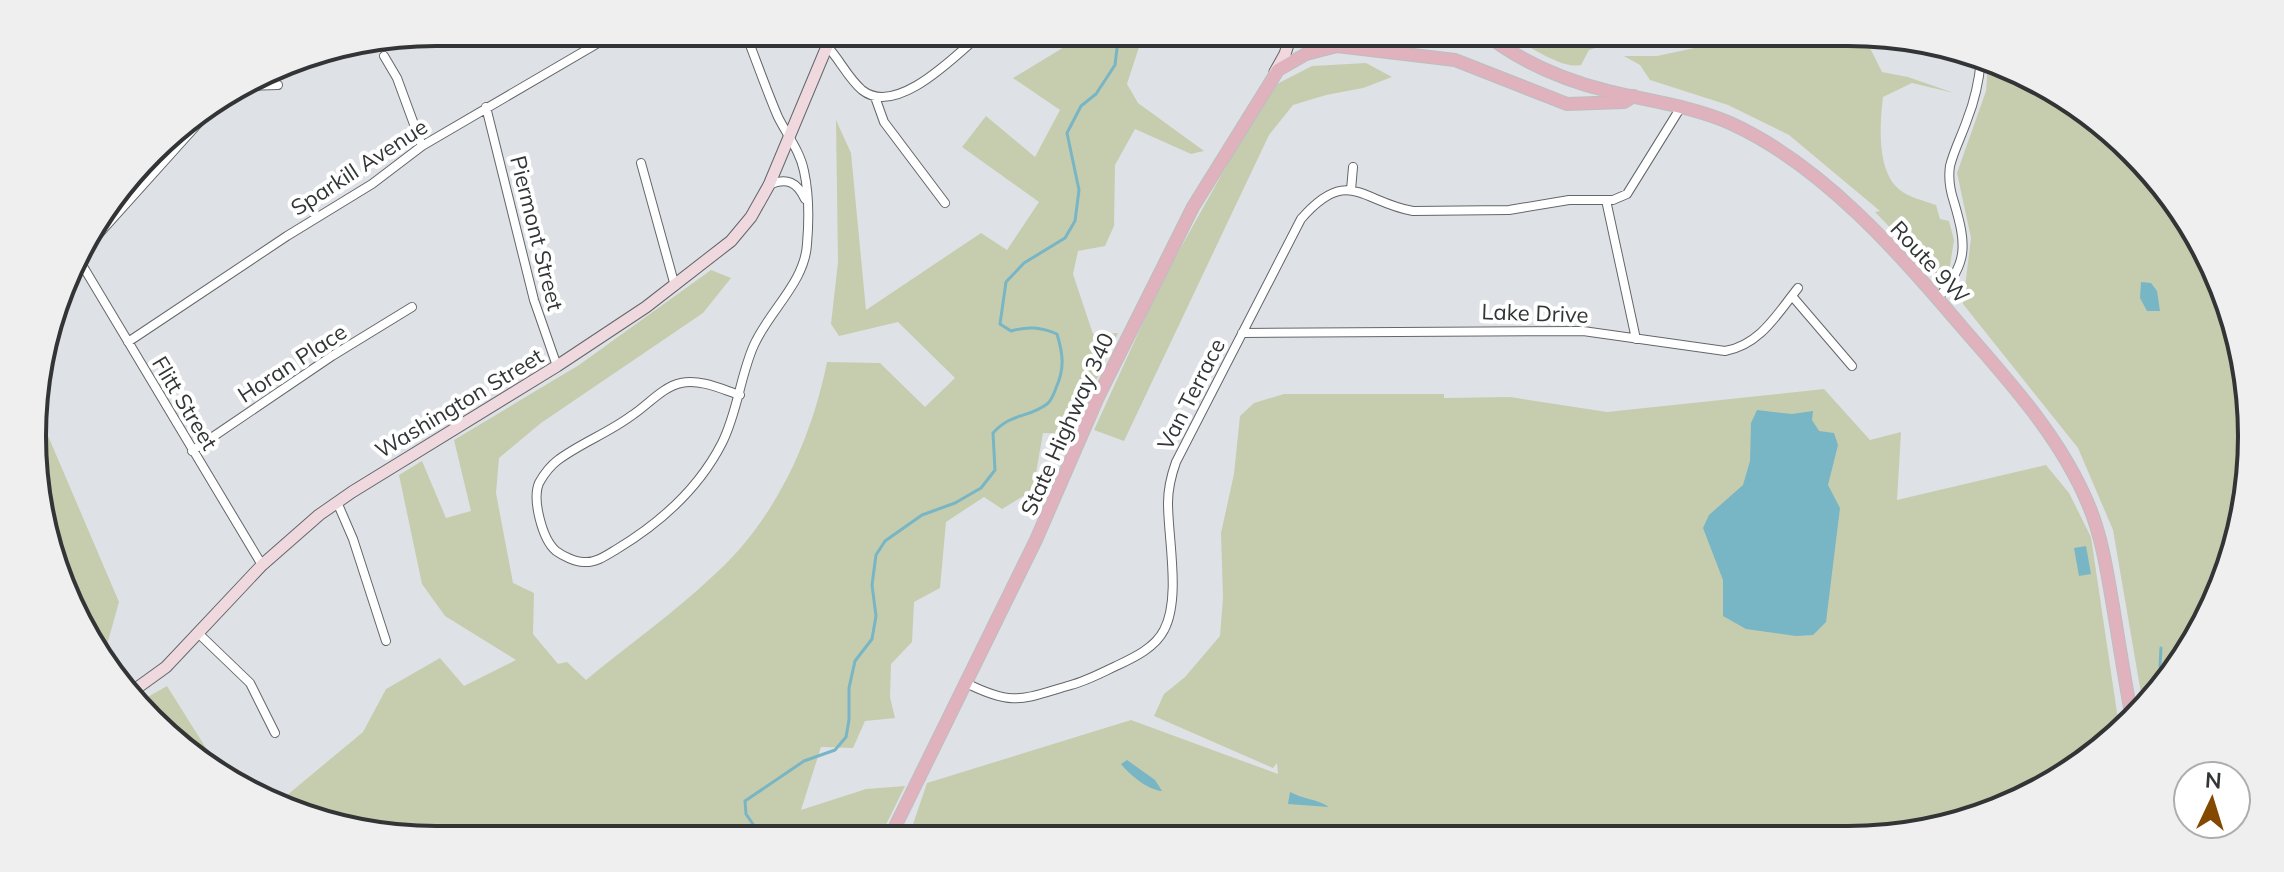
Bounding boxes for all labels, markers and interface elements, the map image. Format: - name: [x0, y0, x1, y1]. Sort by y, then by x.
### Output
- street label: Sparkill Avenue: [285, 112, 433, 222]
- street label: Piermont Street: [504, 153, 570, 314]
- street label: Route 9W: [1885, 215, 1975, 309]
- street label: Lake Drive: [1481, 297, 1589, 329]
- street label: Horan Place: [232, 317, 352, 409]
- street label: State Highway 340: [1014, 328, 1120, 520]
- street label: Van Terrace: [1151, 334, 1231, 454]
- street label: Washington Street: [370, 342, 548, 464]
- street label: Flitt Street: [146, 351, 224, 455]
- north arrow: [2172, 760, 2252, 840]
- text: N: [2204, 766, 2223, 795]

